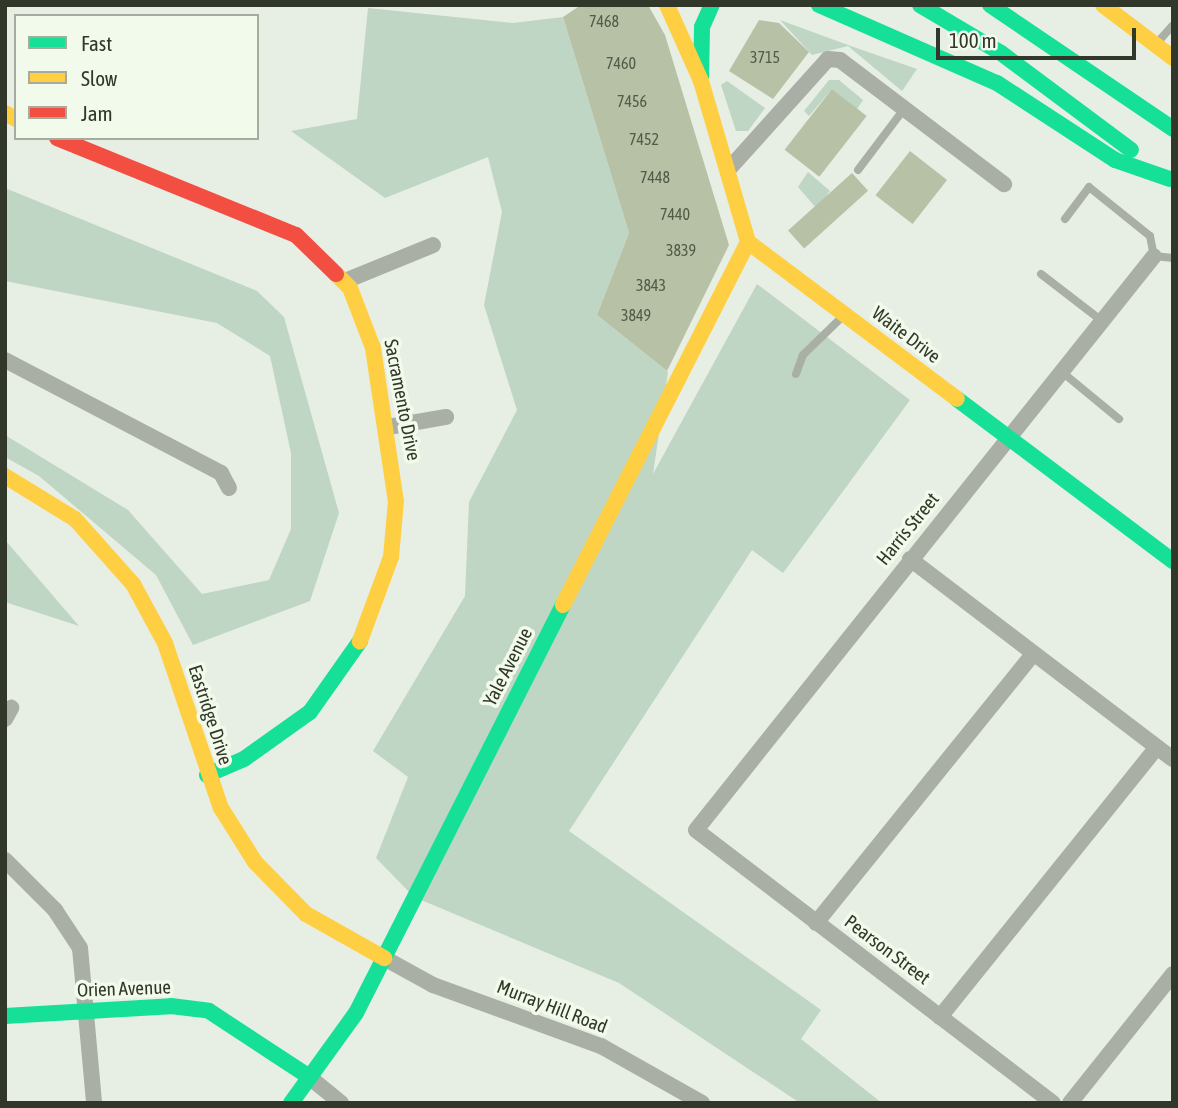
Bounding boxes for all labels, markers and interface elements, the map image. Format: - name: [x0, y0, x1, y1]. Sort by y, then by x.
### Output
- house number: 7468: [589, 11, 619, 31]
- legend: [14, 14, 259, 140]
- scale bar: [940, 14, 1140, 58]
- text: 100 m: [949, 28, 997, 52]
- text: Fast: [81, 31, 112, 55]
- house number: 3715: [750, 47, 780, 67]
- house number: 7460: [606, 53, 636, 73]
- text: Slow: [81, 66, 117, 90]
- house number: 7456: [617, 91, 647, 111]
- text: Jam: [81, 101, 113, 125]
- house number: 7452: [629, 129, 659, 149]
- house number: 7448: [640, 167, 670, 187]
- house number: 7440: [660, 204, 690, 224]
- house number: 3839: [666, 240, 696, 260]
- house number: 3843: [636, 275, 666, 295]
- street label: Waite Drive: [867, 302, 945, 368]
- house number: 3849: [621, 305, 651, 325]
- street label: Sacramento Drive: [379, 337, 425, 463]
- street label: Harris Street: [872, 488, 944, 570]
- street label: Yale Avenue: [479, 624, 537, 710]
- street label: Eastridge Drive: [183, 662, 237, 768]
- street label: Pearson Street: [840, 910, 934, 990]
- street label: Orien Avenue: [77, 976, 171, 1002]
- street label: Murray Hill Road: [494, 976, 610, 1038]

